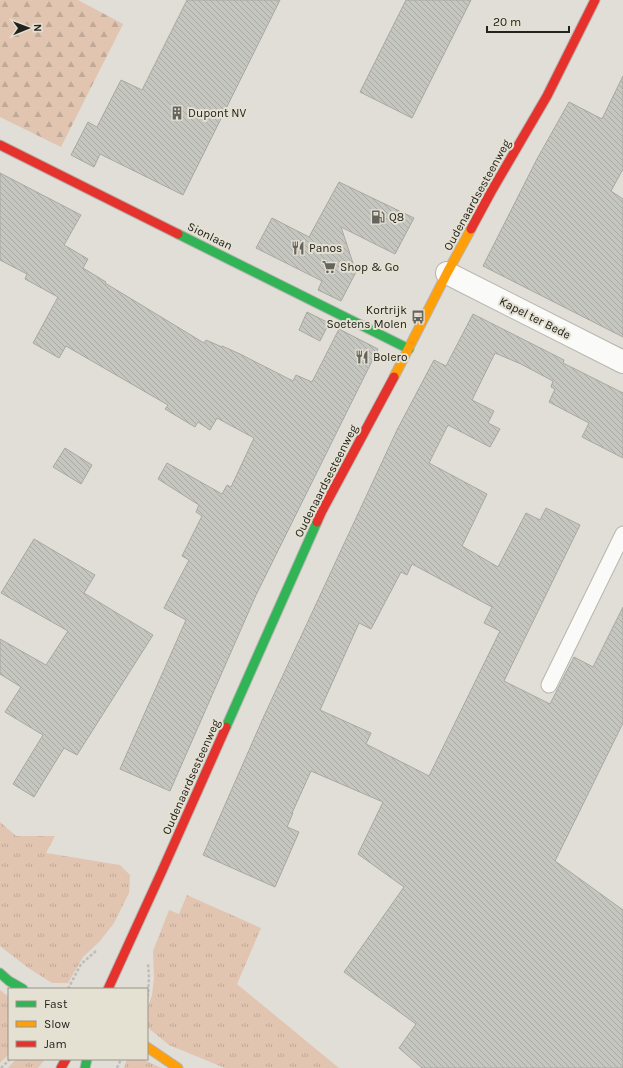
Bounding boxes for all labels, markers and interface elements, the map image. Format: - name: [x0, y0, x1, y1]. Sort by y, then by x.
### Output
- north arrow: [8, 8, 48, 48]
- scale bar: [487, 8, 569, 34]
- text: 20 m: [493, 15, 521, 29]
- text: N: [31, 24, 44, 32]
- building icon: Dupont NV: [169, 105, 185, 121]
- place label: Dupont NV: [188, 106, 247, 120]
- street label: Oudenaardsesteenweg: [441, 137, 513, 253]
- fuel station icon: Q8: [370, 209, 386, 225]
- place label: Q8: [389, 210, 404, 224]
- street label: Sionlaan: [185, 219, 235, 253]
- restaurant icon: Panos: [290, 240, 306, 256]
- place label: Panos: [309, 241, 342, 255]
- supermarket icon: Shop & Go: [321, 259, 337, 275]
- place label: Shop & Go: [340, 260, 399, 274]
- street label: Kapel ter Bede: [497, 294, 573, 342]
- place label: Kortrijk Soetens Molen: [326, 303, 407, 331]
- bus stop icon: Kortrijk Soetens Molen: [410, 309, 426, 325]
- restaurant icon: Bolero: [354, 349, 370, 365]
- place label: Bolero: [373, 350, 407, 364]
- street label: Oudenaardsesteenweg: [291, 422, 361, 540]
- street label: Oudenaardsesteenweg: [159, 717, 223, 837]
- legend: [8, 988, 148, 1060]
- text: Fast: [44, 997, 68, 1011]
- text: Slow: [44, 1017, 70, 1031]
- text: Jam: [44, 1037, 67, 1051]

